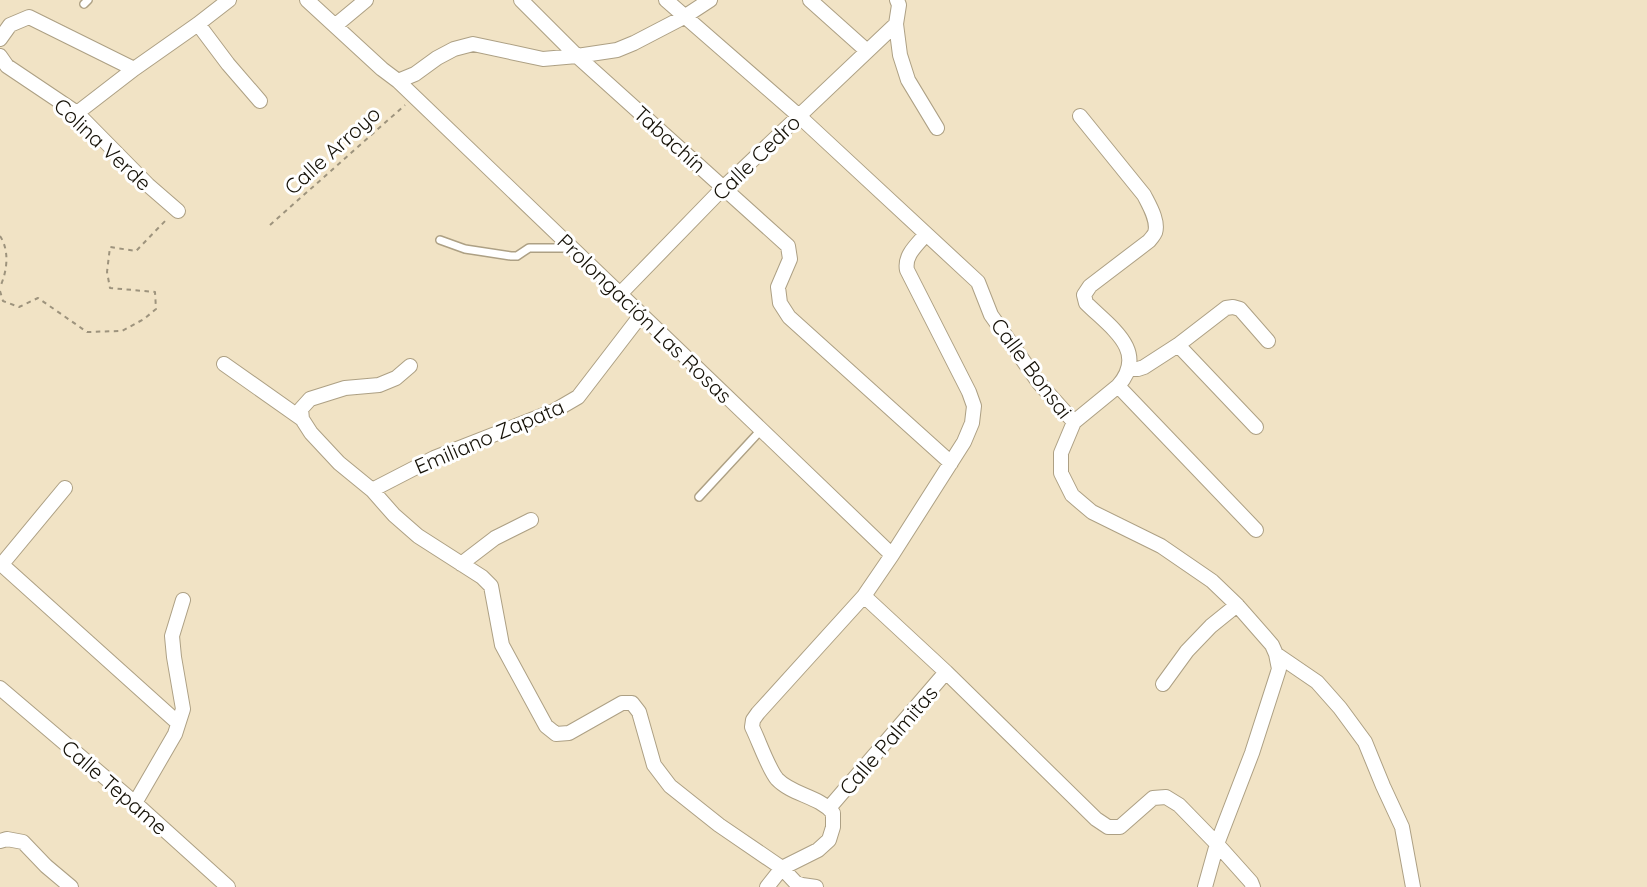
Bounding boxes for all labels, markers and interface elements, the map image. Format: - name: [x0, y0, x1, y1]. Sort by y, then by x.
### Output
- street label: Colina Verde: [49, 92, 157, 196]
- street label: Calle Arroyo: [279, 100, 385, 200]
- street label: Tabachín: [629, 100, 711, 178]
- street label: Calle Cedro: [707, 109, 805, 205]
- street label: Prolongación Las Rosas: [552, 228, 738, 408]
- street label: Calle Bonsai: [986, 313, 1078, 423]
- street label: Emiliano Zapata: [410, 393, 568, 479]
- street label: Calle Palmitas: [833, 680, 943, 800]
- street label: Calle Tepame: [57, 734, 173, 840]

